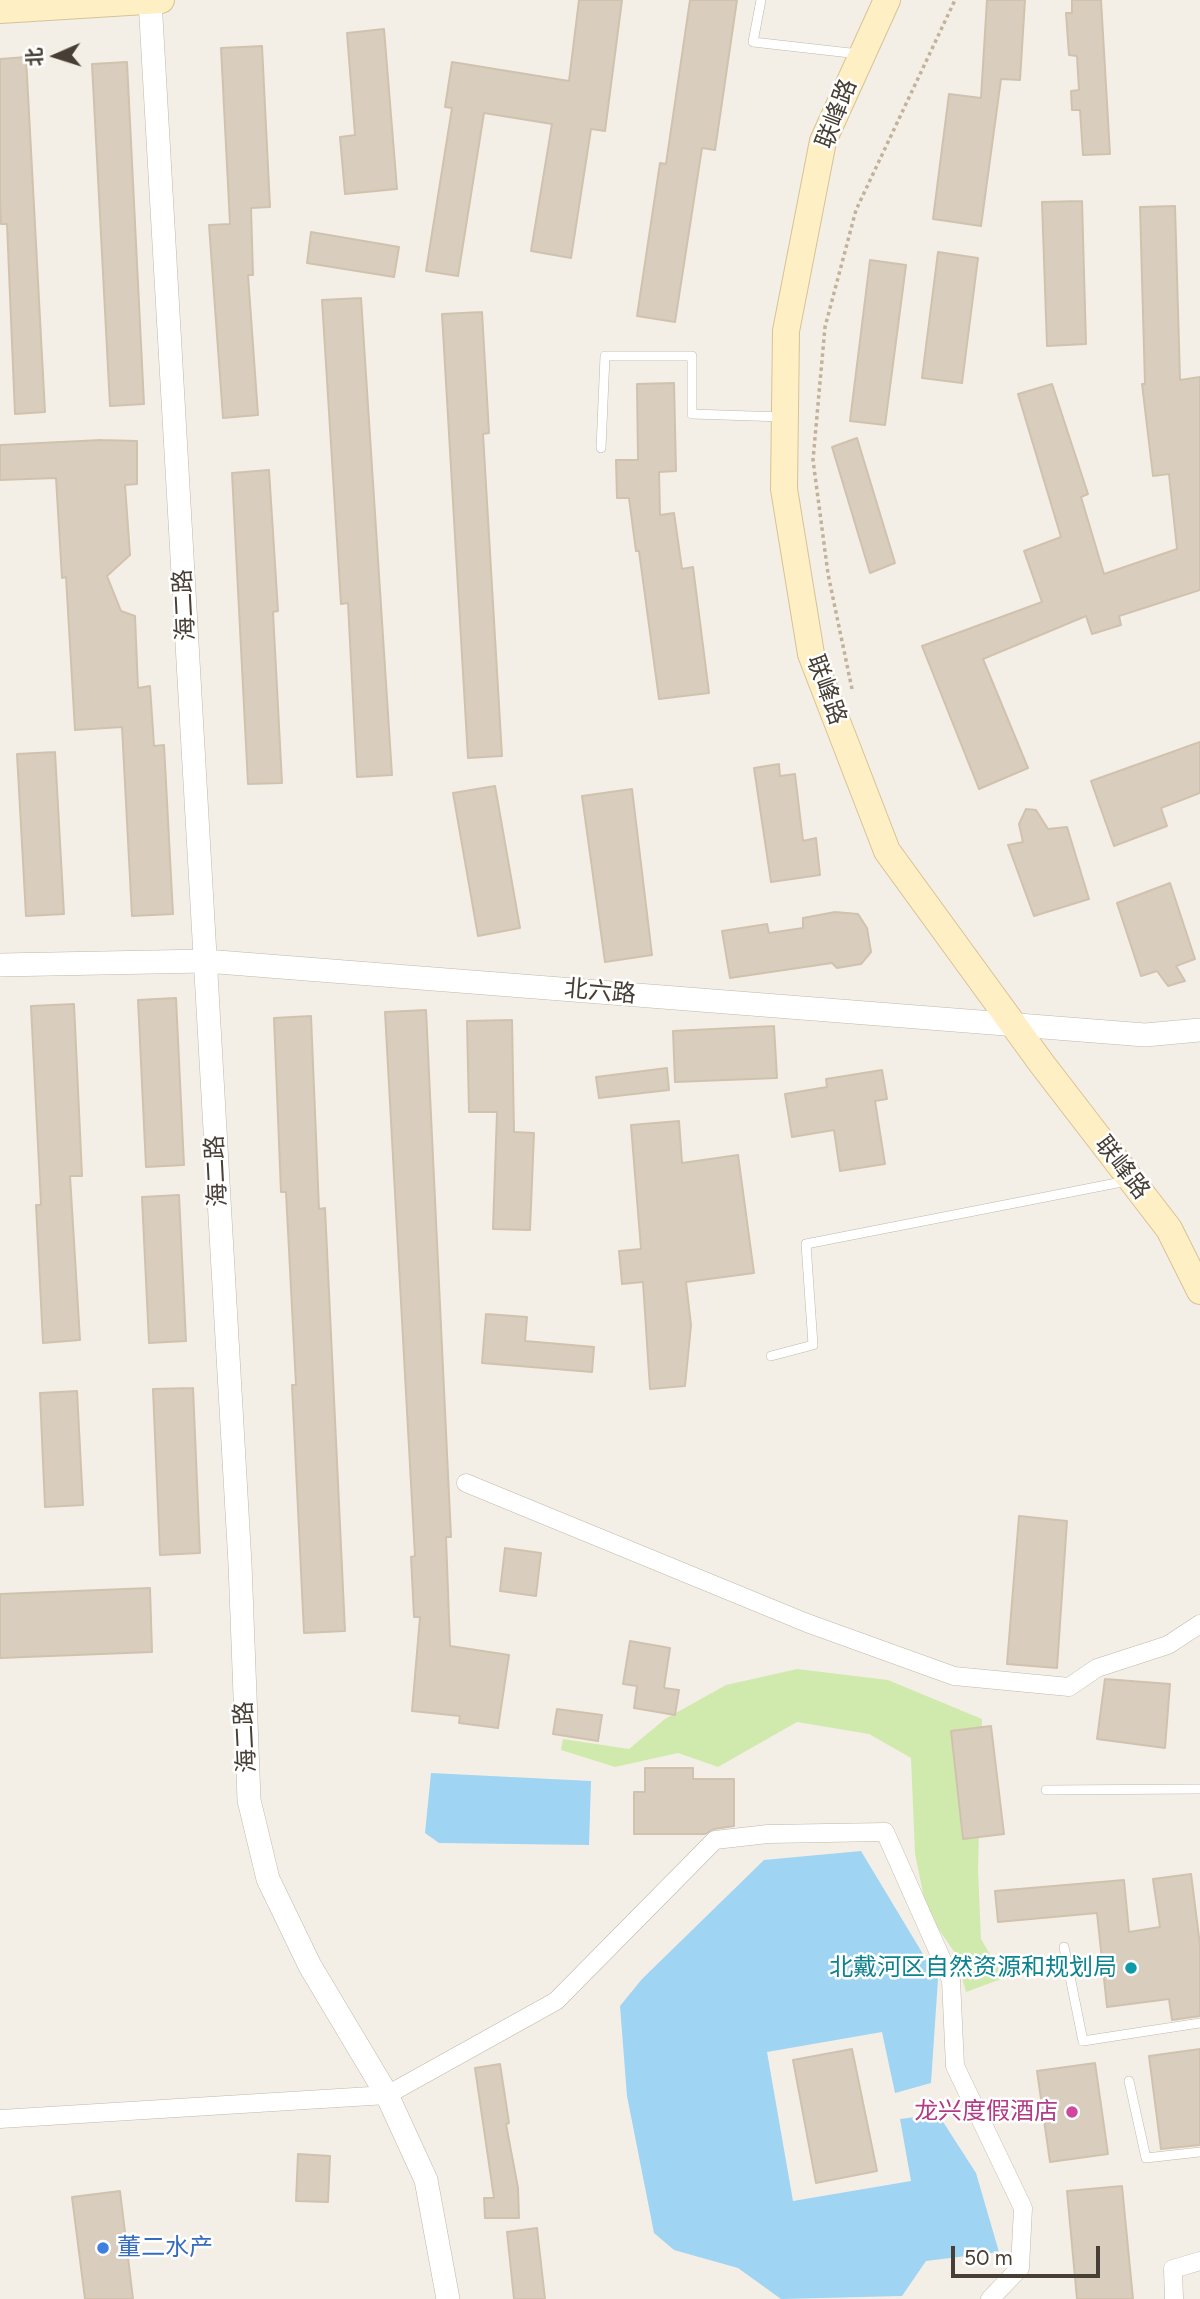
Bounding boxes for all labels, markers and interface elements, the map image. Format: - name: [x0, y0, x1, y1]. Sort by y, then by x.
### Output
- north arrow: [21, 21, 91, 91]
- text: 北: [23, 47, 47, 67]
- street label: 联峰路: [811, 75, 863, 153]
- street label: 海二路: [169, 568, 201, 642]
- street label: 联峰路: [800, 651, 852, 729]
- street label: 北六路: [563, 975, 637, 1009]
- street label: 联峰路: [1088, 1131, 1156, 1205]
- street label: 海二路: [201, 1134, 233, 1208]
- street label: 海二路: [230, 1700, 262, 1774]
- place label: 北戴河区自然资源和规划局: [829, 1954, 1117, 1982]
- marker: 北戴河区自然资源和规划局: [1123, 1960, 1139, 1976]
- place label: 龙兴度假酒店: [914, 2098, 1058, 2126]
- marker: 龙兴度假酒店: [1064, 2104, 1080, 2120]
- scale bar: [955, 2232, 1104, 2276]
- place label: 董二水产: [117, 2234, 213, 2262]
- marker: 董二水产: [95, 2240, 111, 2256]
- text: 50 m: [964, 2245, 1013, 2270]

